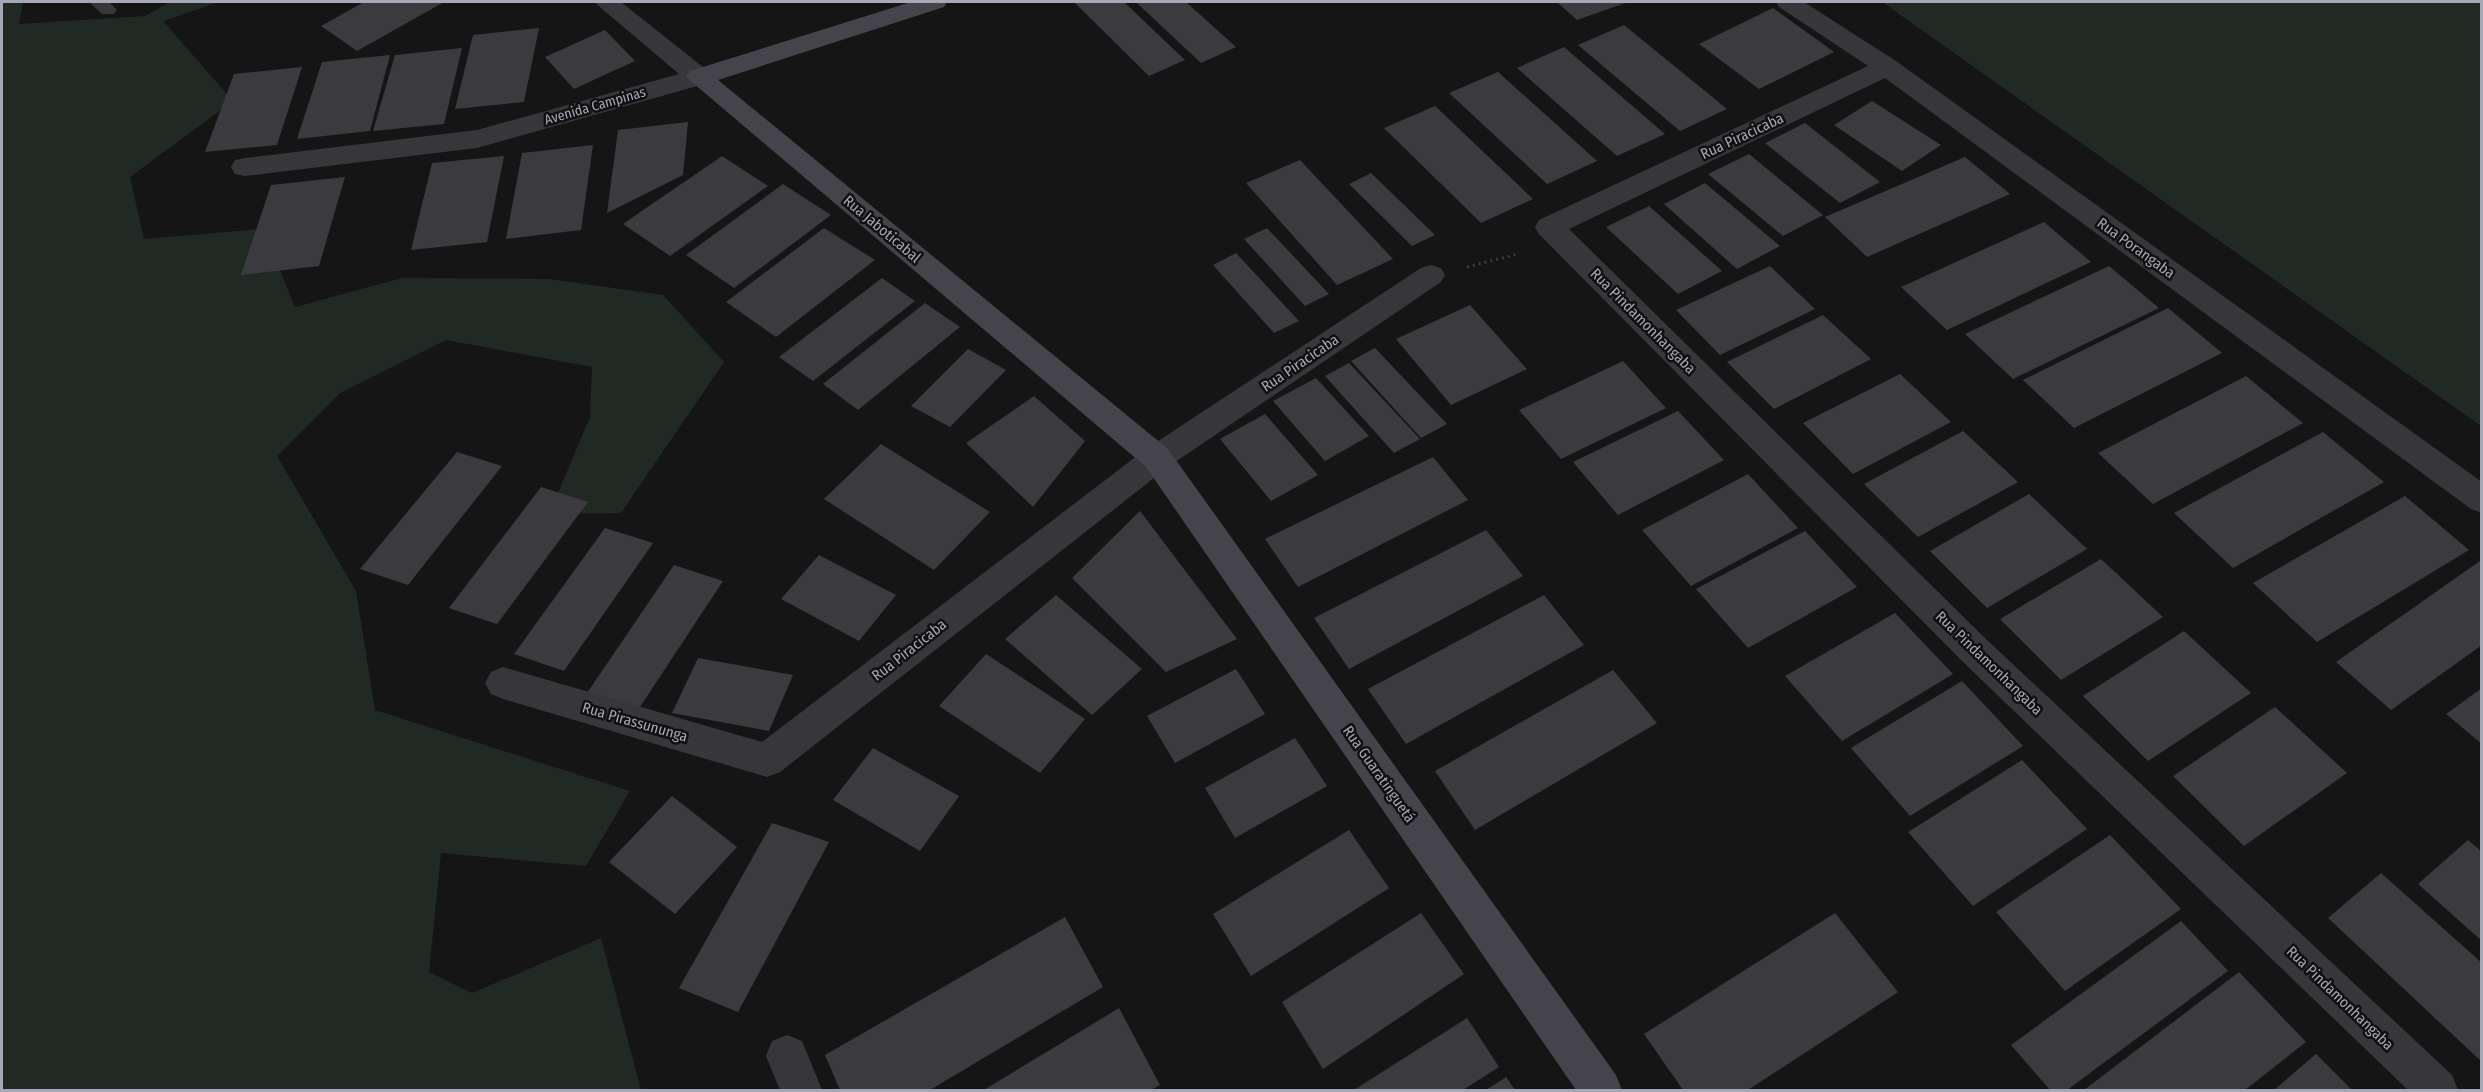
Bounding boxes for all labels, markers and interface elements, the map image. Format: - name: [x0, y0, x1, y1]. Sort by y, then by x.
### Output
- street label: Avenida Campinas: [542, 83, 648, 129]
- street label: Rua Piracicaba: [1698, 109, 1786, 163]
- street label: Rua Jaboticabal: [840, 191, 924, 267]
- street label: Rua Porangaba: [2094, 214, 2178, 282]
- street label: Rua Pindamonhangaba: [1587, 265, 1699, 377]
- street label: Rua Piracicaba: [1258, 330, 1342, 396]
- street label: Rua Pindamonhangaba: [1932, 607, 2046, 719]
- street label: Rua Piracicaba: [868, 615, 950, 685]
- street label: Rua Pirassununga: [580, 698, 690, 746]
- street label: Rua Guaratinguetá: [1339, 722, 1419, 826]
- street label: Rua Pindamonhangaba: [2283, 942, 2397, 1054]

